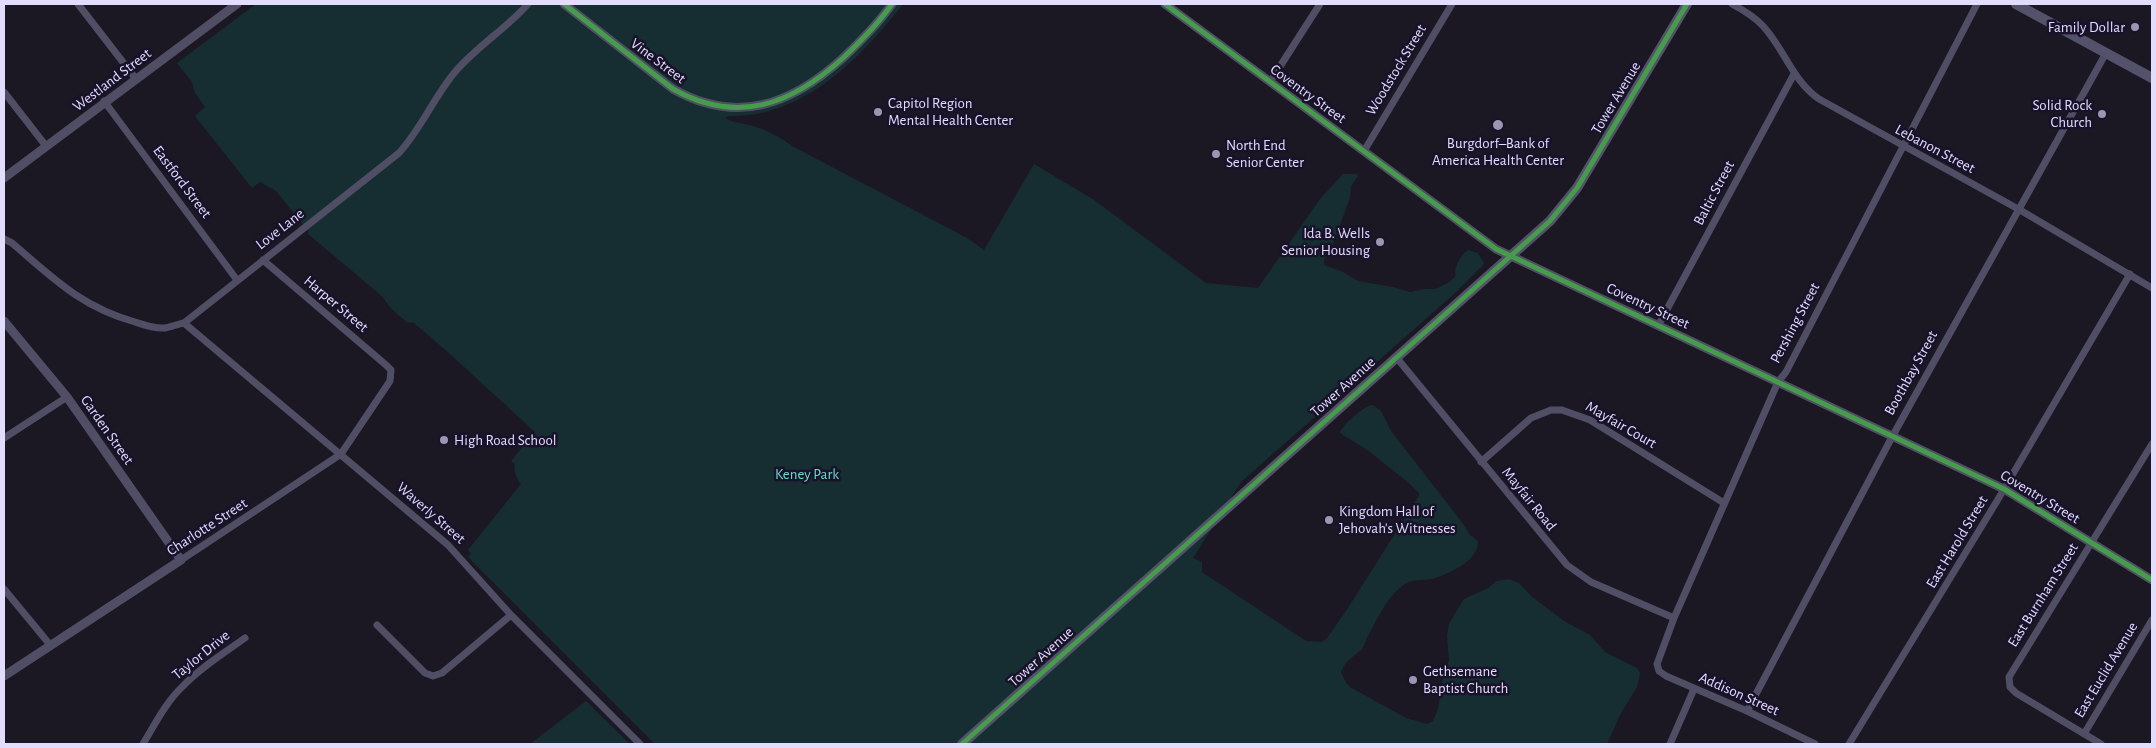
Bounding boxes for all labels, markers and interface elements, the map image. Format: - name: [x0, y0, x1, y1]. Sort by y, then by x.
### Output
- place label: Family Dollar: [2048, 18, 2125, 36]
- street label: Woodstock Street: [1362, 21, 1430, 119]
- marker: Family Dollar: [2129, 21, 2141, 33]
- street label: Vine Street: [627, 34, 689, 88]
- street label: Westland Street: [69, 45, 155, 115]
- street label: Tower Avenue: [1587, 58, 1645, 138]
- street label: Coventry Street: [1267, 60, 1349, 128]
- place label: Capitol Region Mental Health Center: [888, 94, 1013, 129]
- place label: Solid Rock Church: [2033, 96, 2092, 131]
- marker: Capitol Region Mental Health Center: [872, 106, 884, 118]
- marker: Solid Rock Church: [2096, 108, 2108, 120]
- marker: Burgdorf–Bank of America Health Center: [1491, 118, 1505, 132]
- street label: Lebanon Street: [1892, 120, 1978, 178]
- place label: Burgdorf–Bank of America Health Center: [1432, 134, 1564, 169]
- place label: North End Senior Center: [1226, 136, 1304, 171]
- street label: Eastford Street: [149, 142, 215, 222]
- marker: North End Senior Center: [1210, 148, 1222, 160]
- street label: Baltic Street: [1689, 158, 1739, 228]
- street label: Love Lane: [252, 205, 308, 253]
- place label: Ida B. Wells Senior Housing: [1281, 224, 1370, 259]
- marker: Ida B. Wells Senior Housing: [1374, 236, 1386, 248]
- street label: Harper Street: [300, 272, 372, 336]
- street label: Coventry Street: [1604, 279, 1692, 333]
- street label: Pershing Street: [1766, 280, 1824, 366]
- street label: Boothbay Street: [1880, 328, 1942, 418]
- street label: Tower Avenue: [1307, 353, 1379, 421]
- street label: Garden Street: [76, 392, 138, 468]
- street label: Mayfair Court: [1582, 397, 1660, 453]
- place label: High Road School: [454, 431, 557, 449]
- marker: High Road School: [438, 434, 450, 446]
- street label: Mayfair Road: [1498, 463, 1560, 535]
- park label: Keney Park: [775, 465, 839, 483]
- street label: Coventry Street: [1997, 466, 2083, 528]
- street label: Waverly Street: [393, 478, 469, 548]
- street label: East Harold Street: [1922, 492, 1992, 592]
- street label: Charlotte Street: [163, 494, 251, 560]
- place label: Kingdom Hall of Jehovah's Witnesses: [1339, 502, 1456, 537]
- marker: Kingdom Hall of Jehovah's Witnesses: [1323, 514, 1335, 526]
- street label: East Burnham Street: [2004, 540, 2082, 650]
- street label: East Euclid Avenue: [2070, 619, 2142, 721]
- street label: Tower Avenue: [1005, 623, 1077, 691]
- street label: Taylor Drive: [169, 626, 233, 684]
- place label: Gethsemane Baptist Church: [1423, 662, 1508, 697]
- street label: Addison Street: [1696, 668, 1782, 720]
- marker: Gethsemane Baptist Church: [1407, 674, 1419, 686]

